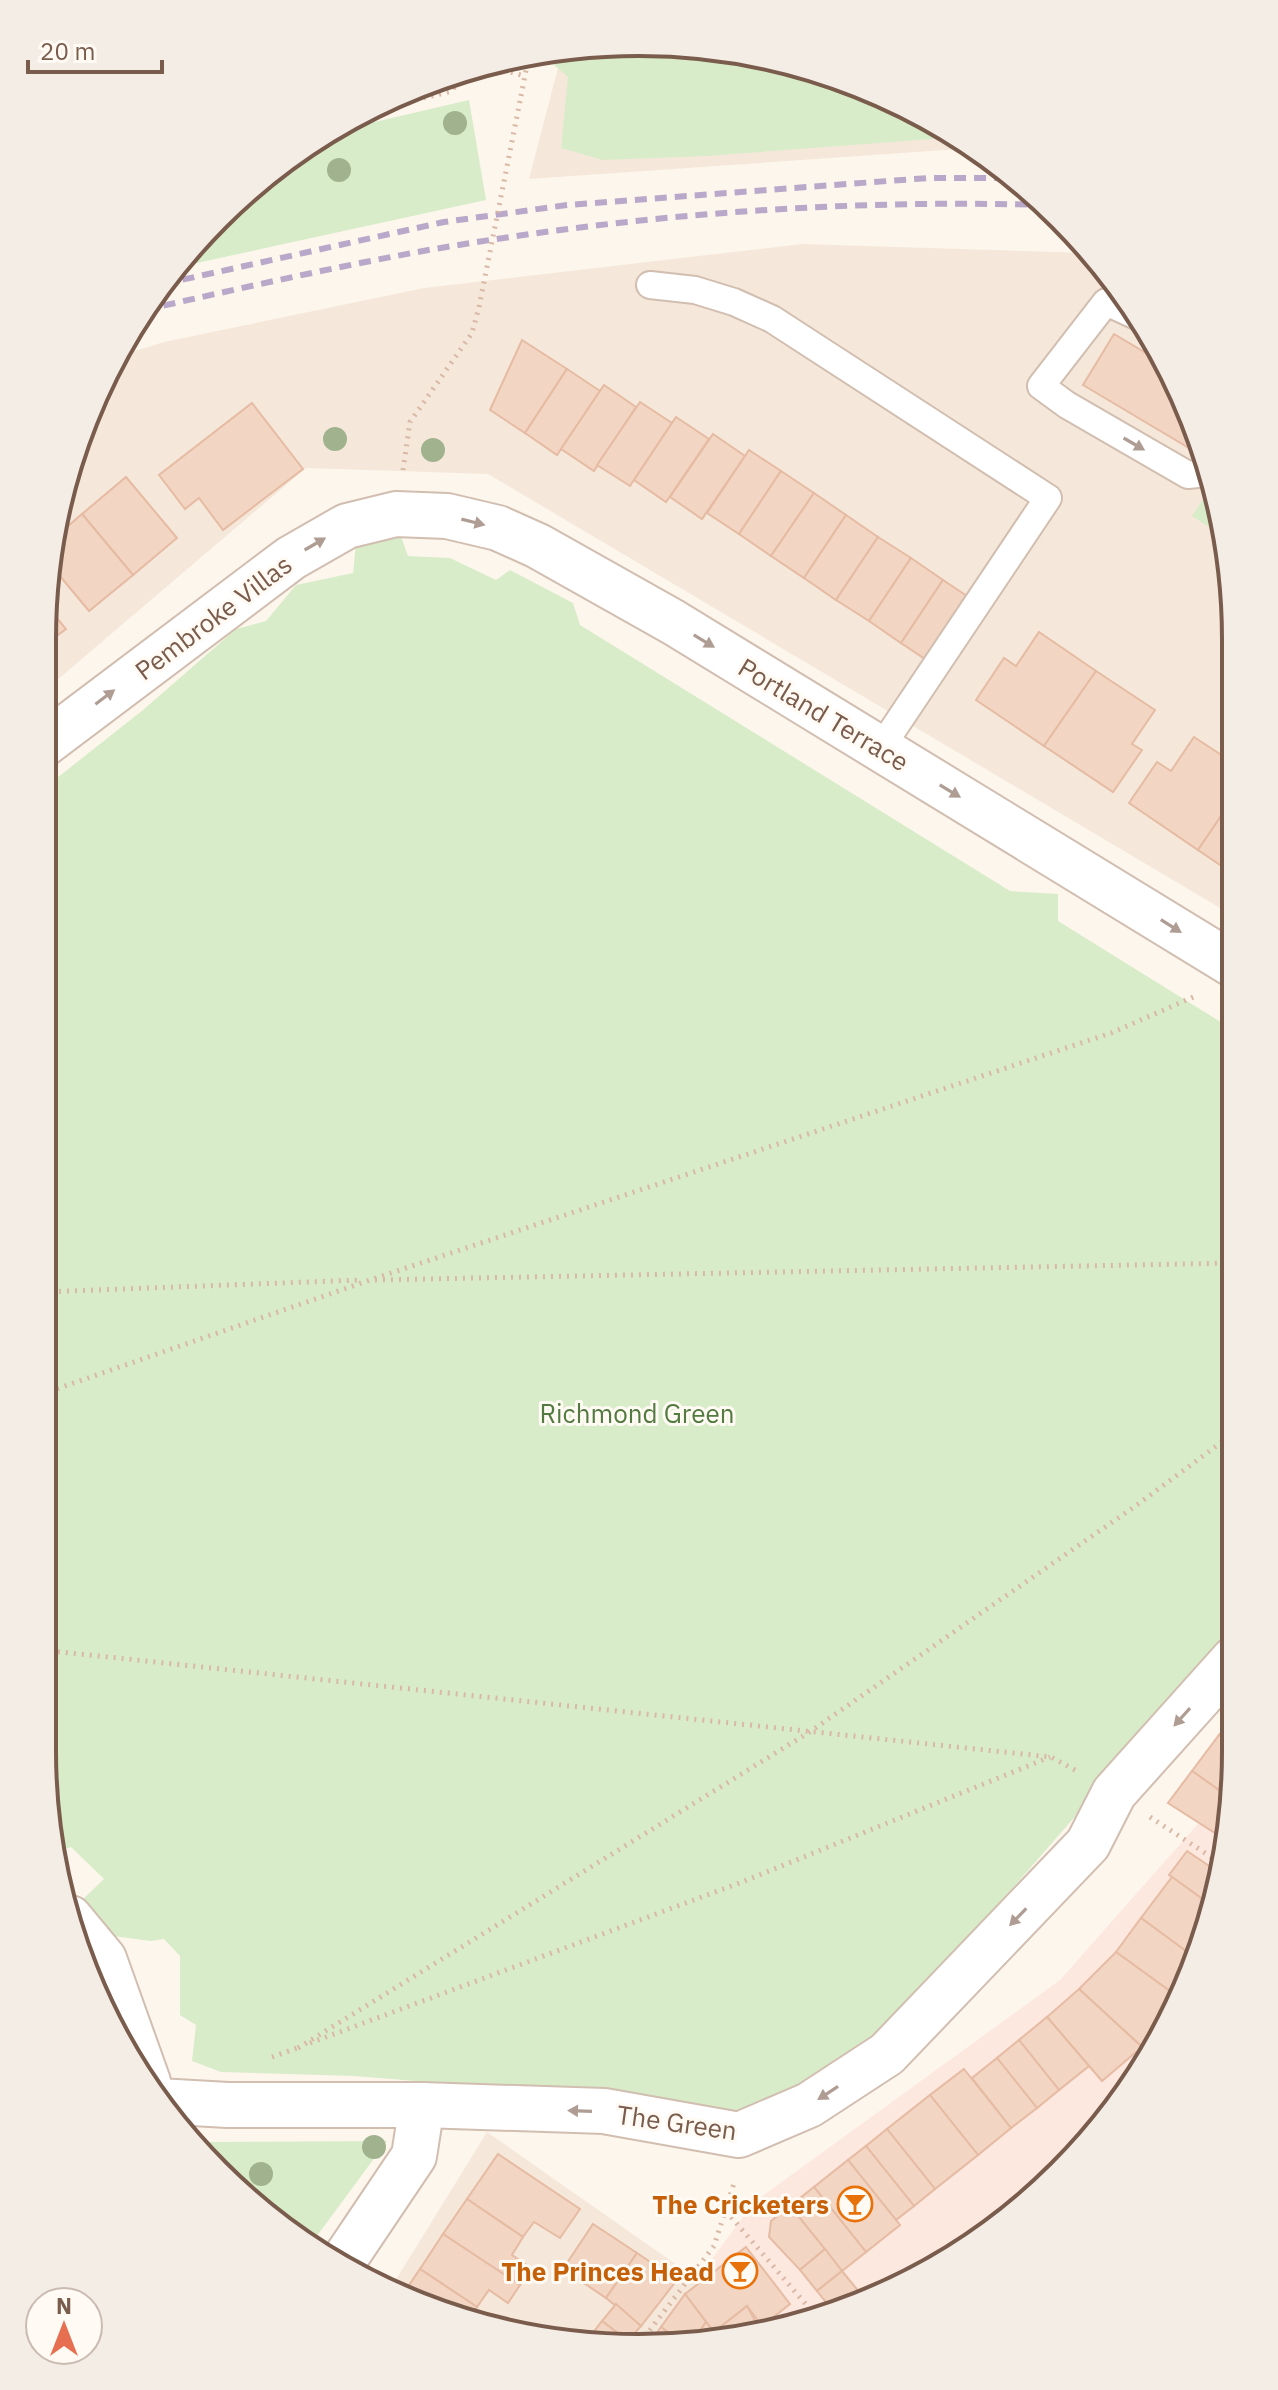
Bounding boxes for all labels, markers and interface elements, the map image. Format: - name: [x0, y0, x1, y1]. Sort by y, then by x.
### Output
- scale bar: [28, 24, 162, 74]
- text: 20 m: [40, 35, 95, 67]
- one-way arrow: [1123, 437, 1145, 451]
- one-way arrow: [461, 517, 486, 529]
- one-way arrow: [304, 537, 326, 551]
- street label: Pembroke Villas: [128, 547, 298, 687]
- one-way arrow: [693, 633, 715, 647]
- street label: Portland Terrace: [733, 650, 915, 778]
- one-way arrow: [95, 690, 115, 706]
- one-way arrow: [939, 783, 961, 797]
- one-way arrow: [1160, 919, 1182, 933]
- park label: Richmond Green: [539, 1396, 735, 1430]
- one-way arrow: [1174, 1707, 1191, 1727]
- one-way arrow: [1009, 1907, 1028, 1926]
- one-way arrow: [818, 2085, 839, 2100]
- street label: The Green: [615, 2097, 739, 2147]
- one-way arrow: [567, 2104, 592, 2117]
- bar icon: The Cricketers: [836, 2185, 874, 2223]
- place label: The Cricketers: [652, 2187, 829, 2221]
- bar icon: The Princes Head: [721, 2252, 759, 2290]
- place label: The Princes Head: [501, 2254, 714, 2288]
- north arrow: [24, 2286, 104, 2366]
- text: N: [56, 2291, 72, 2320]

